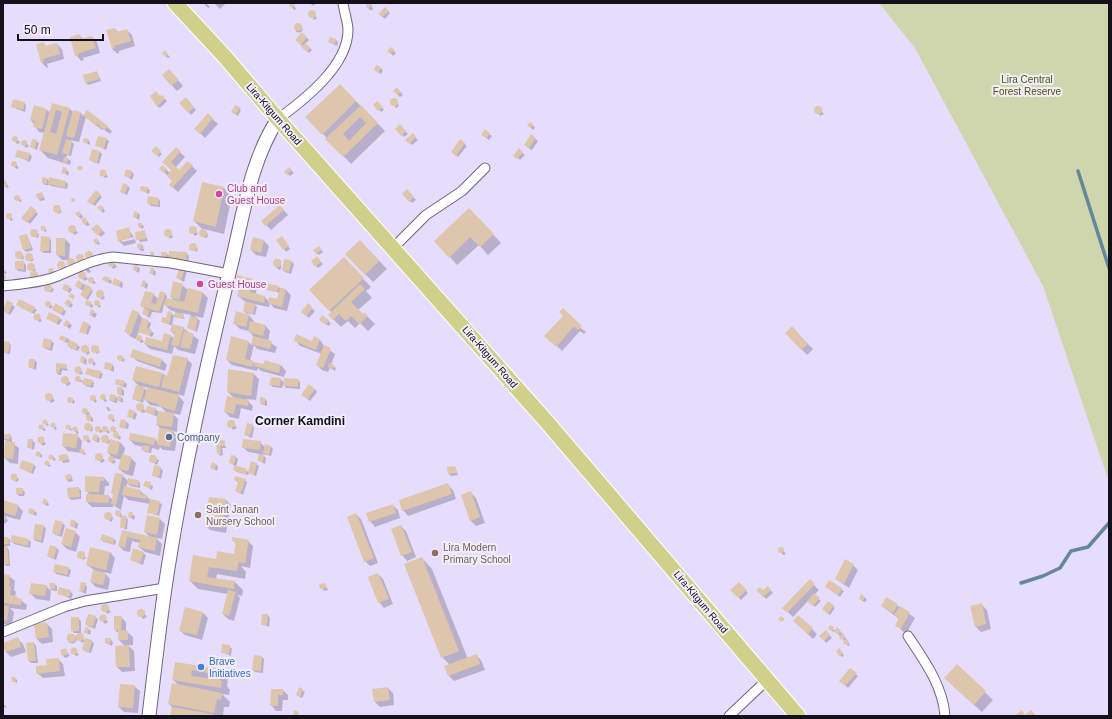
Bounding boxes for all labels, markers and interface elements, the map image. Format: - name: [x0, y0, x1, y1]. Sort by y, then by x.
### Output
- scale bar: [18, 16, 103, 42]
- text: 50 m: [24, 23, 51, 37]
- park label: Lira Central Forest Reserve: [993, 74, 1062, 97]
- street label: Lira-Kitgum Road: [244, 81, 304, 147]
- place label: Club and Guest House: [227, 183, 286, 206]
- marker: Club and Guest House: [214, 189, 224, 199]
- marker: Guest House: [195, 279, 205, 289]
- place label: Guest House: [208, 279, 267, 290]
- street label: Lira-Kitgum Road: [460, 324, 520, 390]
- district label: Corner Kamdini: [255, 414, 345, 428]
- marker: Company: [164, 432, 174, 442]
- place label: Company: [177, 432, 220, 443]
- place label: Saint Janan Nursery School: [206, 504, 274, 527]
- marker: Saint Janan Nursery School: [193, 510, 203, 520]
- place label: Lira Modern Primary School: [443, 542, 511, 565]
- marker: Lira Modern Primary School: [430, 548, 440, 558]
- street label: Lira-Kitgum Road: [672, 569, 730, 635]
- place label: Brave Initiatives: [209, 656, 251, 679]
- marker: Brave Initiatives: [196, 662, 206, 672]

